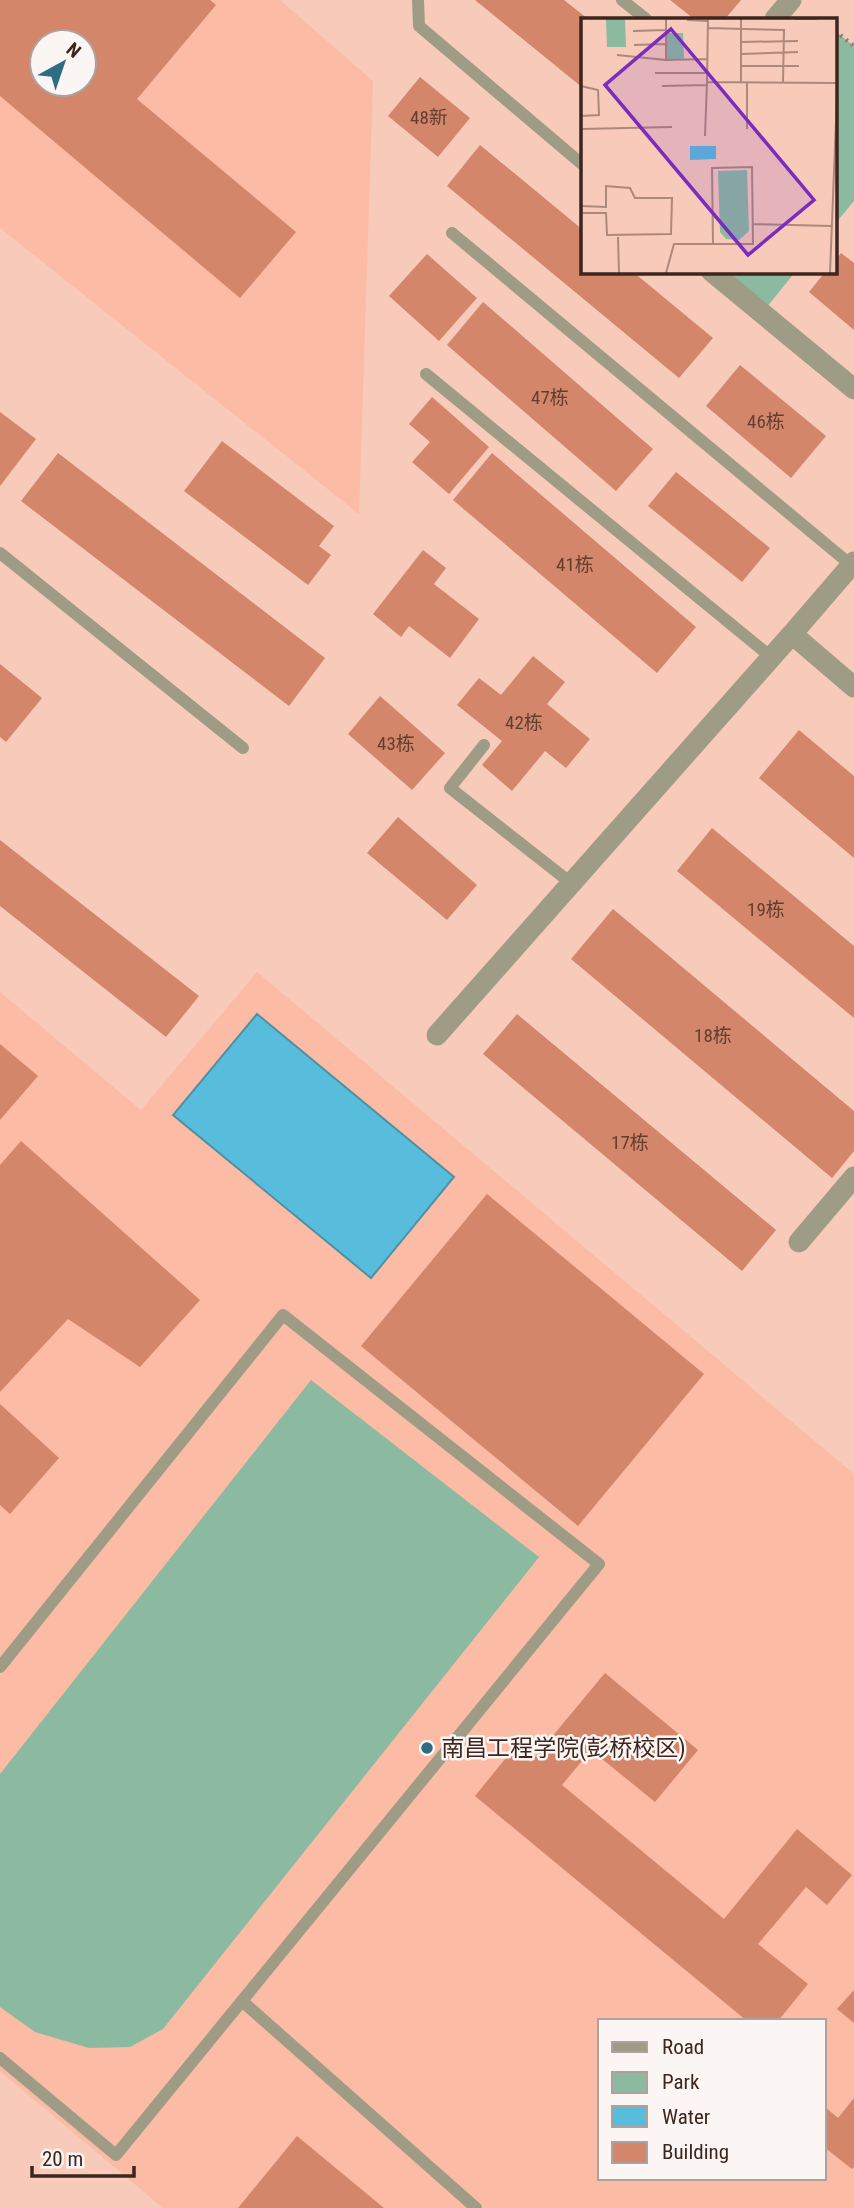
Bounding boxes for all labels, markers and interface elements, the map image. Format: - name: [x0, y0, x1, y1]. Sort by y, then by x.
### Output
- inset map: [581, 18, 836, 273]
- north arrow: [28, 28, 98, 98]
- text: N: [62, 38, 85, 63]
- house number: 48新: [410, 106, 448, 129]
- house number: 47栋: [531, 386, 569, 409]
- house number: 46栋: [747, 410, 785, 433]
- house number: 41栋: [556, 553, 594, 576]
- house number: 42栋: [505, 711, 543, 734]
- house number: 43栋: [377, 732, 415, 755]
- house number: 19栋: [747, 898, 785, 921]
- house number: 18栋: [694, 1024, 732, 1047]
- house number: 17栋: [611, 1131, 649, 1154]
- place label: 南昌工程学院(彭桥校区): [441, 1735, 686, 1762]
- marker: 南昌工程学院(彭桥校区): [419, 1740, 435, 1756]
- legend: [598, 2019, 826, 2180]
- text: Road: [662, 2035, 704, 2059]
- text: Park: [662, 2070, 700, 2094]
- text: Water: [662, 2105, 710, 2129]
- scale bar: [32, 2134, 133, 2178]
- text: Building: [662, 2140, 729, 2164]
- text: 20 m: [42, 2147, 83, 2171]

